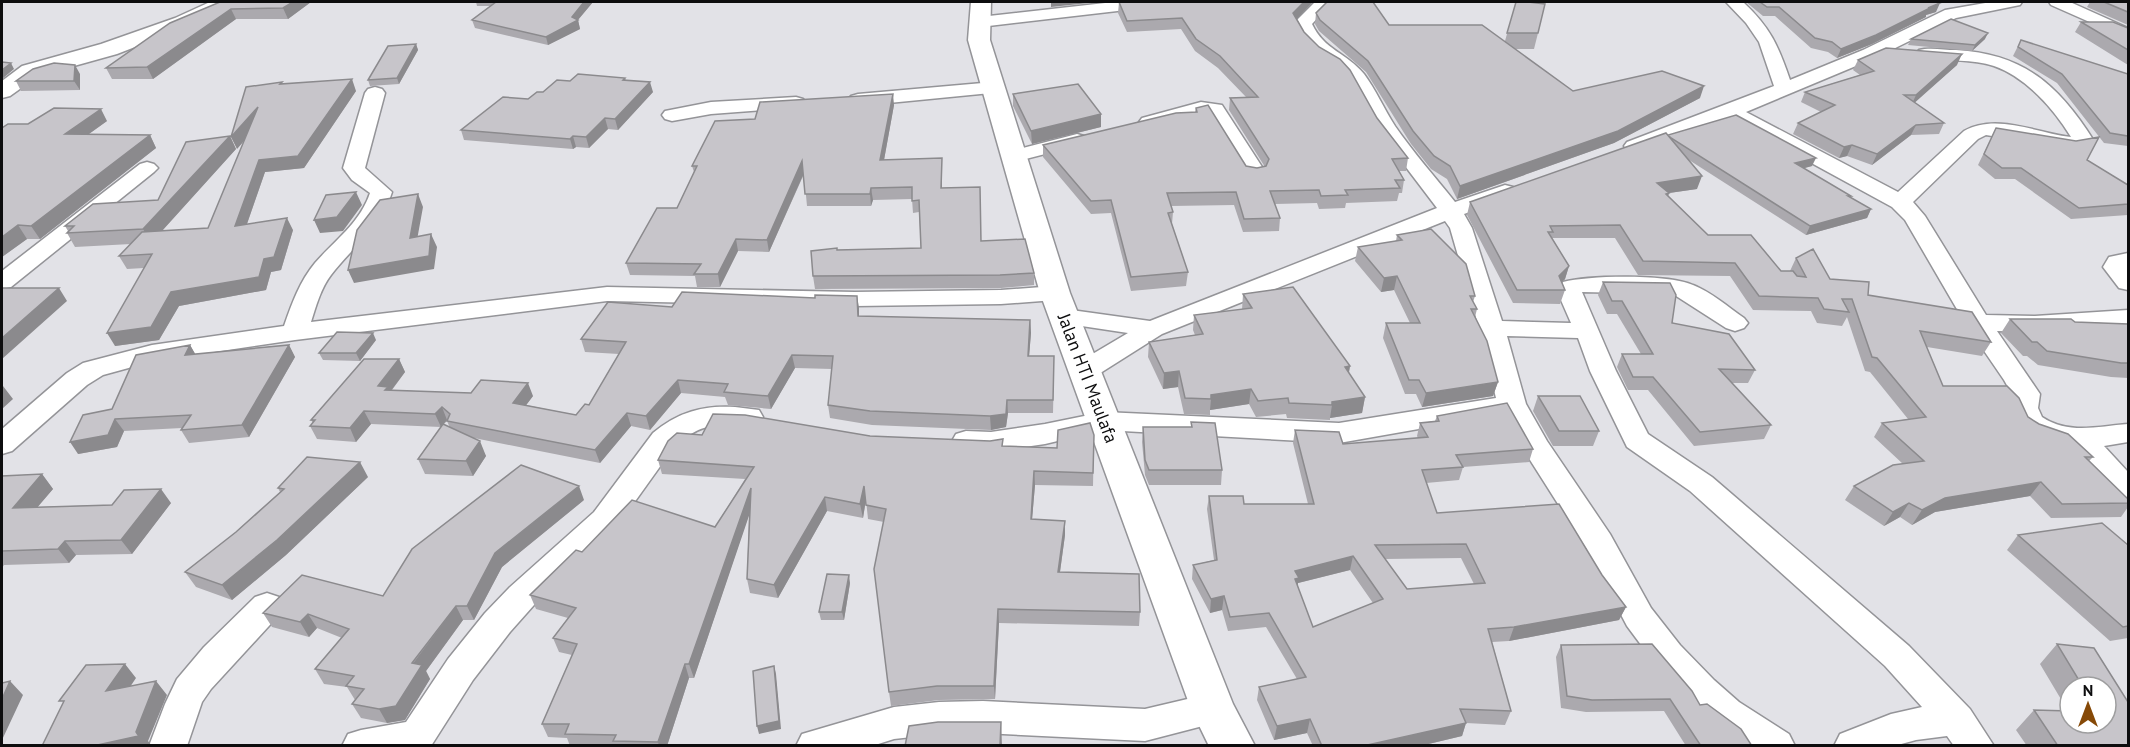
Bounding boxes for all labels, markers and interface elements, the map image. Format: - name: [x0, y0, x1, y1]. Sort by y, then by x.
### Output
- street label: Jalan HTI Maulafa: [1052, 309, 1123, 446]
- north arrow: [2058, 675, 2118, 735]
- text: N: [2083, 680, 2093, 700]

